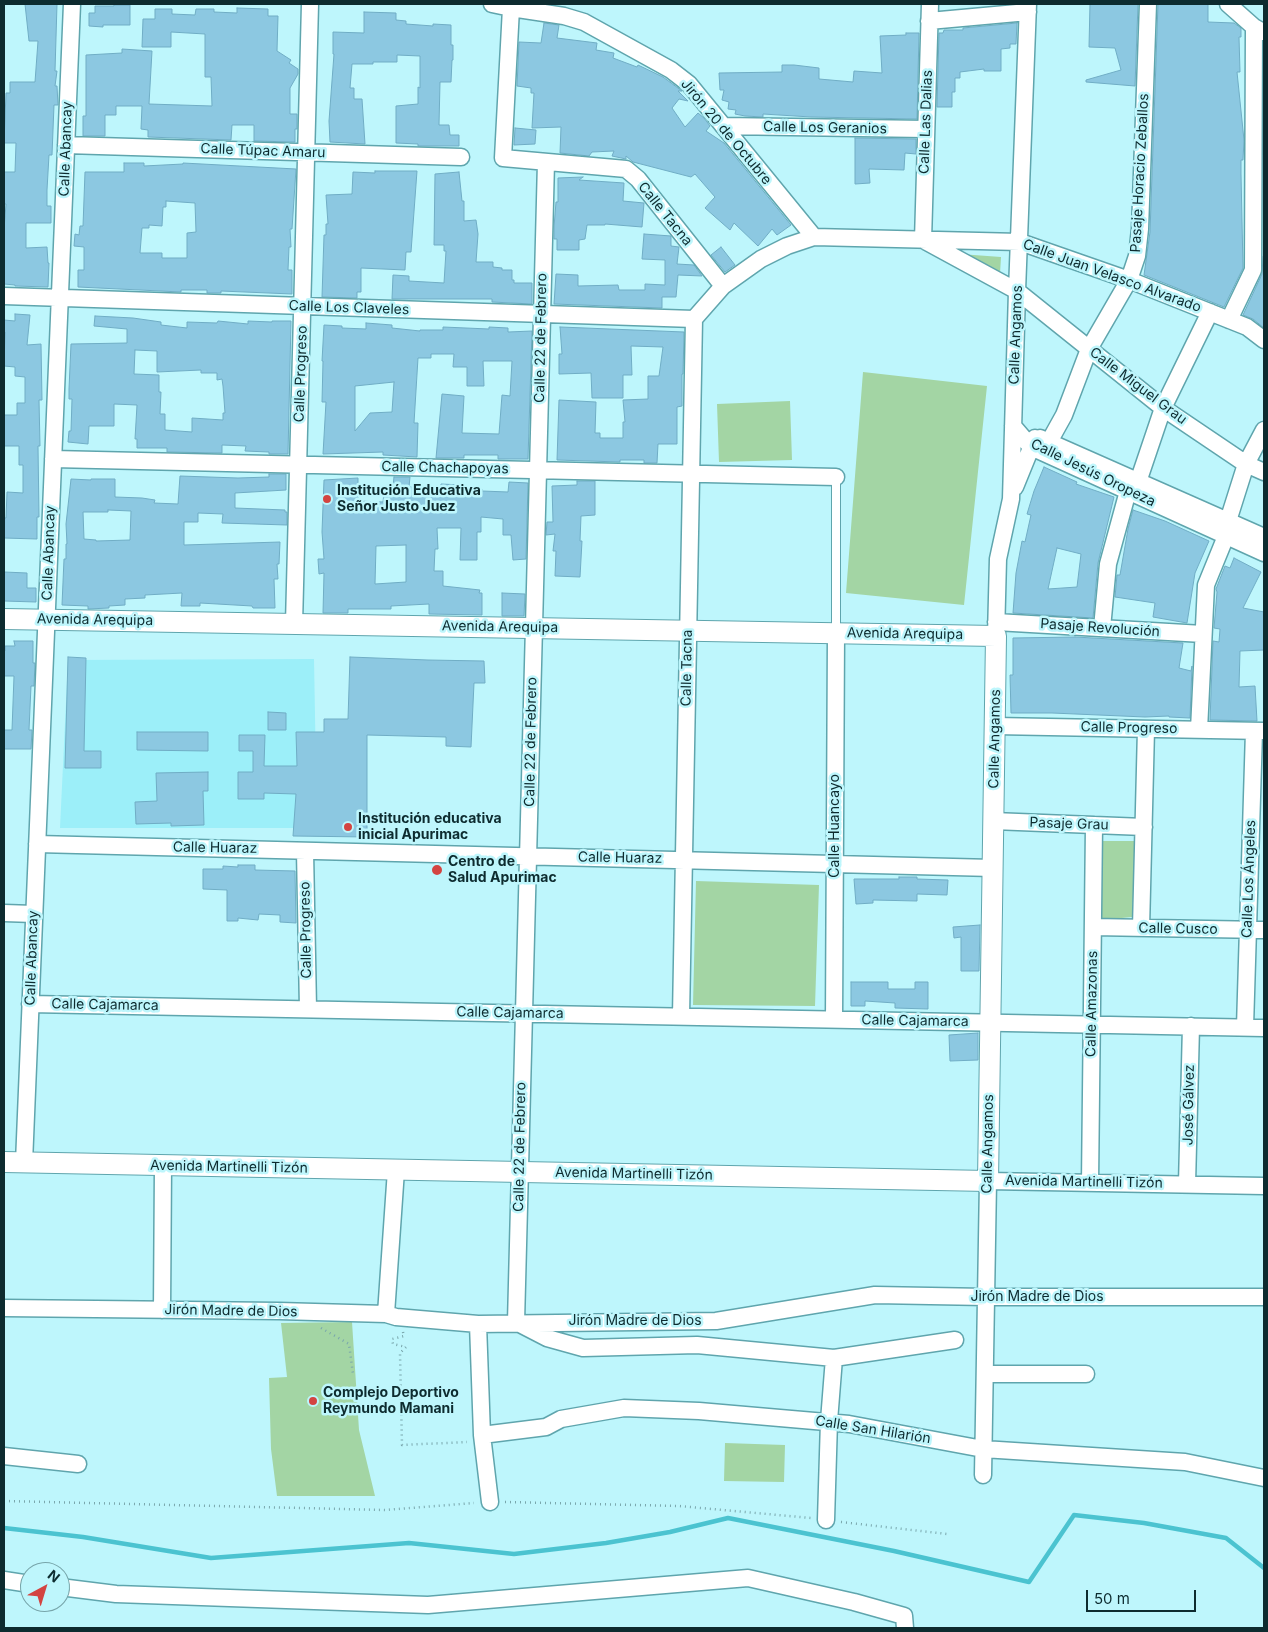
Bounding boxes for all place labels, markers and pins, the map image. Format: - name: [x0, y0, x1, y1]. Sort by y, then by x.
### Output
- place label: Institución Educativa Señor Justo Juez: [337, 483, 481, 516]
- marker: Institución Educativa Señor Justo Juez: [321, 493, 333, 505]
- place label: Institución educativa inicial Apurimac: [358, 811, 502, 844]
- marker: Institución educativa inicial Apurimac: [342, 821, 354, 833]
- place label: Centro de Salud Apurimac: [448, 854, 557, 886]
- marker: Centro de Salud Apurimac: [430, 863, 444, 877]
- place label: Complejo Deportivo Reymundo Mamani: [323, 1385, 459, 1418]
- marker: Complejo Deportivo Reymundo Mamani: [307, 1395, 319, 1407]

